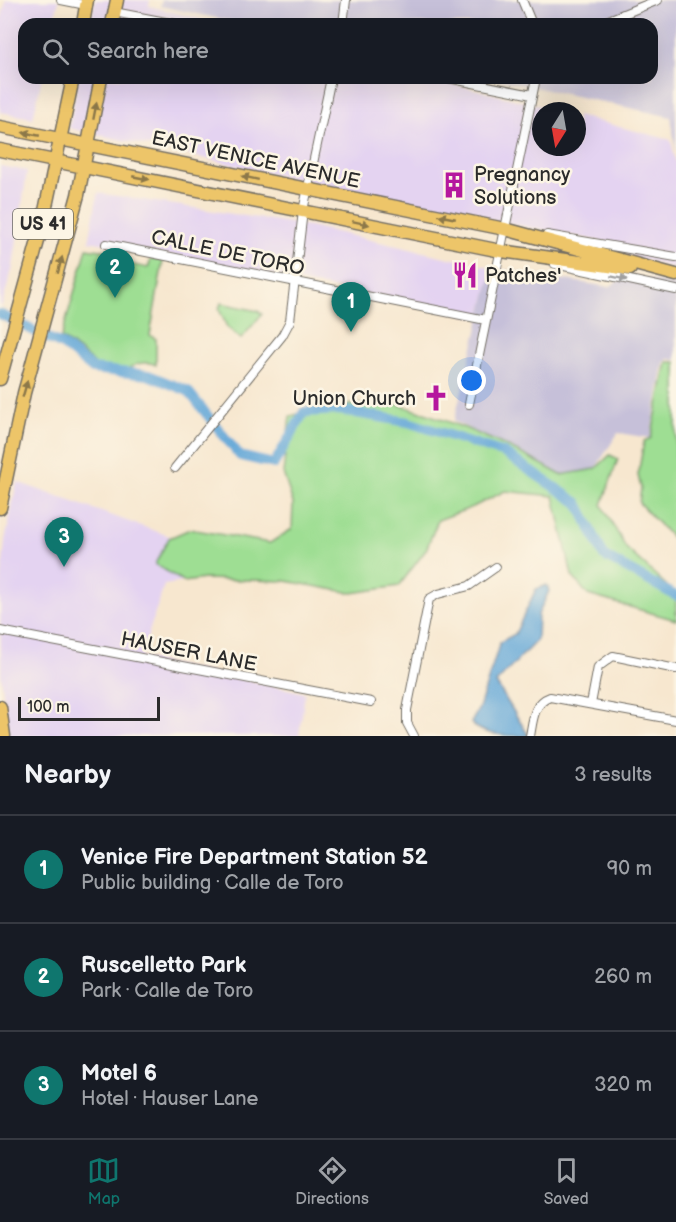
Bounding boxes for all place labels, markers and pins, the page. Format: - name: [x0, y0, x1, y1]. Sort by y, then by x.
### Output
- place label: Pregnancy Solutions: [474, 163, 570, 210]
- building icon: Pregnancy Solutions: [439, 170, 469, 200]
- pin: 2: [96, 248, 134, 298]
- restaurant icon: Patches': [450, 260, 480, 290]
- place label: Patches': [485, 264, 562, 288]
- pin: 1: [332, 282, 370, 332]
- church icon: Union Church: [421, 383, 451, 413]
- place label: Union Church: [293, 387, 416, 411]
- pin: 3: [44, 518, 84, 567]

